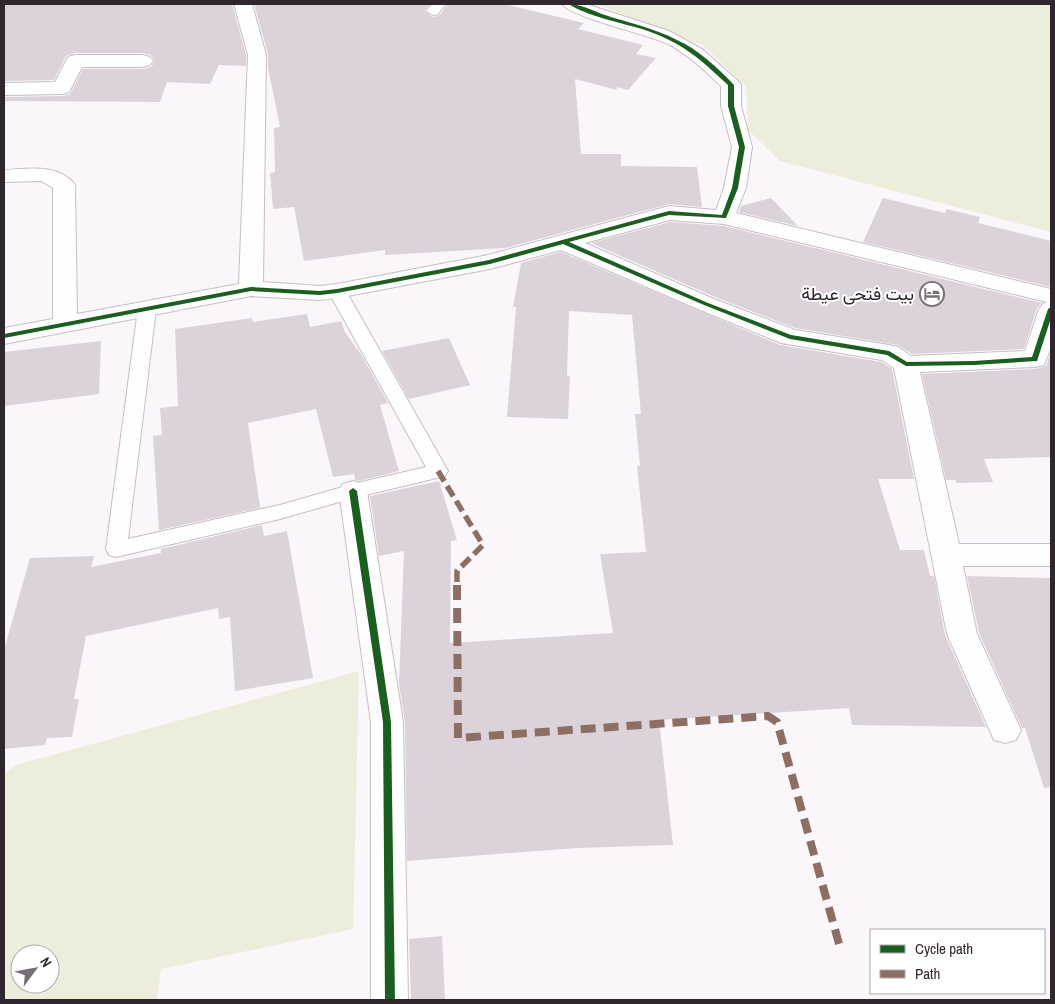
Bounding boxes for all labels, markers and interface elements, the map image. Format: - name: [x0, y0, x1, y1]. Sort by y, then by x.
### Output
- place label: بيت فتحى عيطة: [801, 281, 914, 306]
- hotel icon: بيت فتحى عيطة: [919, 281, 945, 307]
- legend: [870, 929, 1045, 994]
- text: Cycle path: [915, 938, 973, 959]
- north arrow: [10, 944, 60, 994]
- text: N: [36, 954, 56, 970]
- text: Path: [915, 963, 940, 984]

